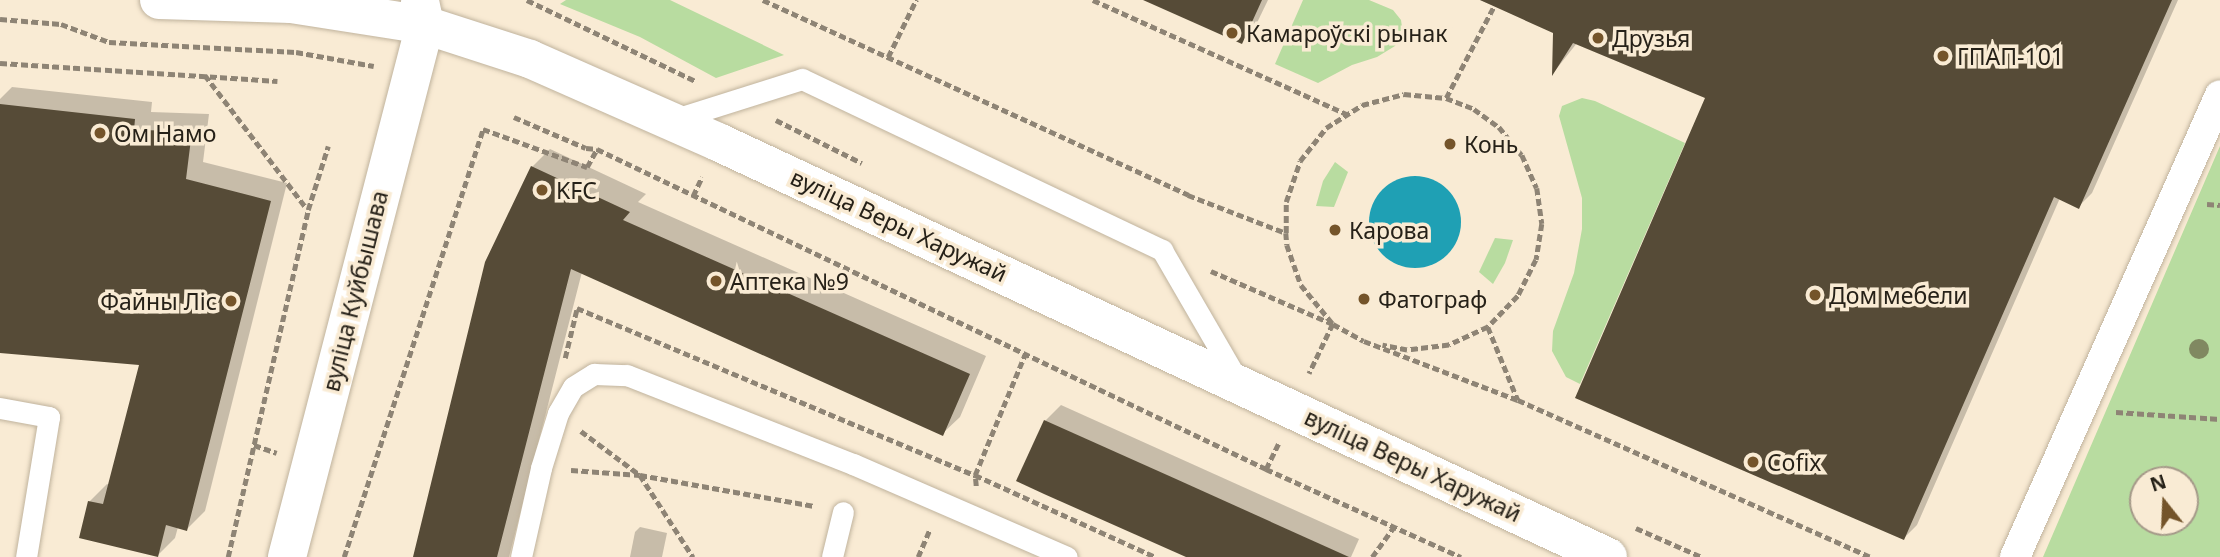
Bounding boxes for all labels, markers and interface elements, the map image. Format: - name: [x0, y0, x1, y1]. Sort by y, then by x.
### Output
- place label: Камароўскі рынак: [1246, 19, 1447, 47]
- place label: Друзья: [1612, 24, 1690, 52]
- marker: Камароўскі рынак: [1224, 25, 1240, 41]
- marker: Друзья: [1590, 30, 1606, 46]
- place label: ГПАП-101: [1957, 42, 2064, 70]
- marker: ГПАП-101: [1935, 48, 1951, 64]
- place label: Ом Намо: [114, 119, 216, 147]
- marker: Ом Намо: [92, 125, 108, 141]
- place label: Конь: [1464, 130, 1518, 158]
- marker: Конь: [1442, 136, 1458, 152]
- street label: вуліца Веры Харужай: [786, 163, 1012, 287]
- place label: KFC: [556, 176, 597, 204]
- marker: KFC: [534, 182, 550, 198]
- street label: вуліца Куйбышава: [317, 188, 393, 394]
- place label: Карова: [1349, 216, 1429, 244]
- marker: Карова: [1327, 222, 1343, 238]
- place label: Аптека №9: [730, 267, 849, 295]
- marker: Аптека №9: [708, 273, 724, 289]
- place label: Дом мебели: [1829, 281, 1968, 309]
- place label: Фатограф: [1378, 285, 1487, 313]
- place label: Файны Ліс: [100, 287, 217, 315]
- marker: Дом мебели: [1807, 287, 1823, 303]
- marker: Фатограф: [1356, 291, 1372, 307]
- marker: Файны Ліс: [223, 293, 239, 309]
- street label: вуліца Веры Харужай: [1300, 403, 1526, 527]
- place label: Cofix: [1767, 448, 1821, 476]
- marker: Cofix: [1745, 454, 1761, 470]
- north arrow: [2129, 466, 2199, 536]
- text: N: [2147, 468, 2169, 498]

